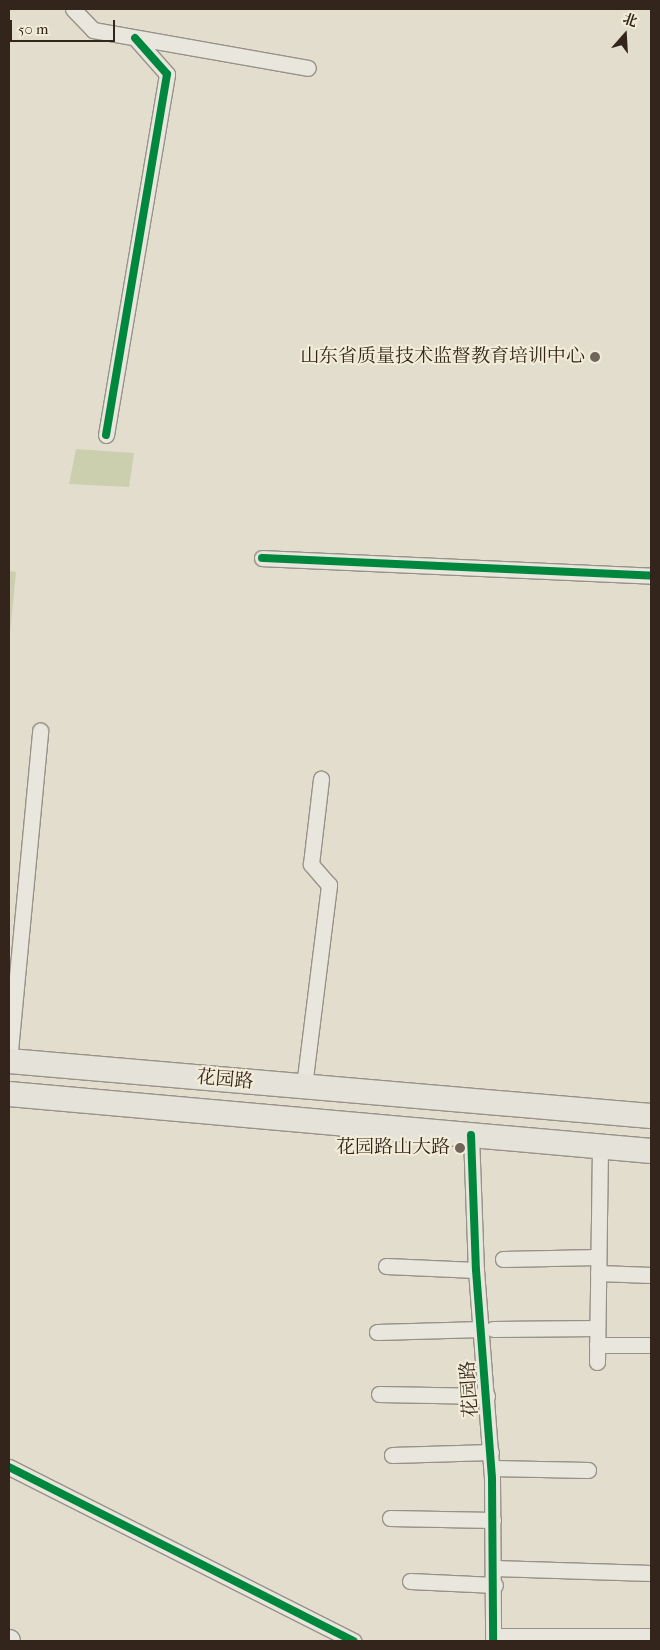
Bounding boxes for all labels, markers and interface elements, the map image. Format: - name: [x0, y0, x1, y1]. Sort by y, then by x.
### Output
- scale bar: [12, 10, 118, 42]
- north arrow: [600, 10, 650, 60]
- text: 北: [621, 10, 639, 31]
- text: 50 m: [18, 20, 48, 38]
- place label: 山东省质量技术监督教育培训中心: [300, 346, 585, 368]
- marker: 山东省质量技术监督教育培训中心: [589, 351, 601, 363]
- street label: 花园路: [196, 1066, 254, 1094]
- place label: 花园路山大路: [336, 1137, 450, 1159]
- marker: 花园路山大路: [454, 1142, 466, 1154]
- street label: 花园路: [457, 1360, 483, 1418]

